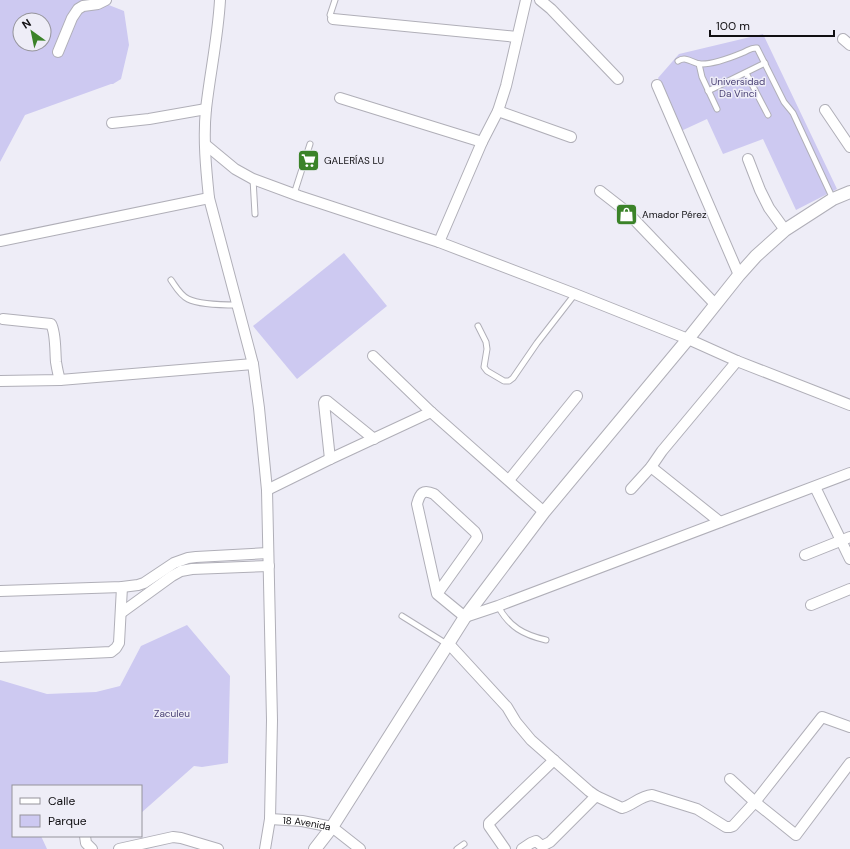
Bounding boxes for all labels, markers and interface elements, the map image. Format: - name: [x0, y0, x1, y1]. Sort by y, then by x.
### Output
- north arrow: [12, 12, 52, 52]
- scale bar: [710, 12, 834, 38]
- text: N: [19, 16, 34, 32]
- text: 100 m: [716, 18, 750, 34]
- park label: Universidad Da Vinci: [711, 75, 765, 100]
- supermarket icon: GALERÍAS LU: [296, 147, 322, 173]
- place label: GALERÍAS LU: [324, 154, 384, 167]
- shop icon: Amador Pérez: [613, 201, 639, 227]
- place label: Amador Pérez: [642, 208, 707, 221]
- park label: Zaculeu: [154, 707, 190, 720]
- legend: [12, 785, 142, 837]
- text: Calle: [48, 793, 75, 809]
- text: Parque: [48, 813, 87, 829]
- street label: 18 Avenida: [282, 814, 332, 834]

